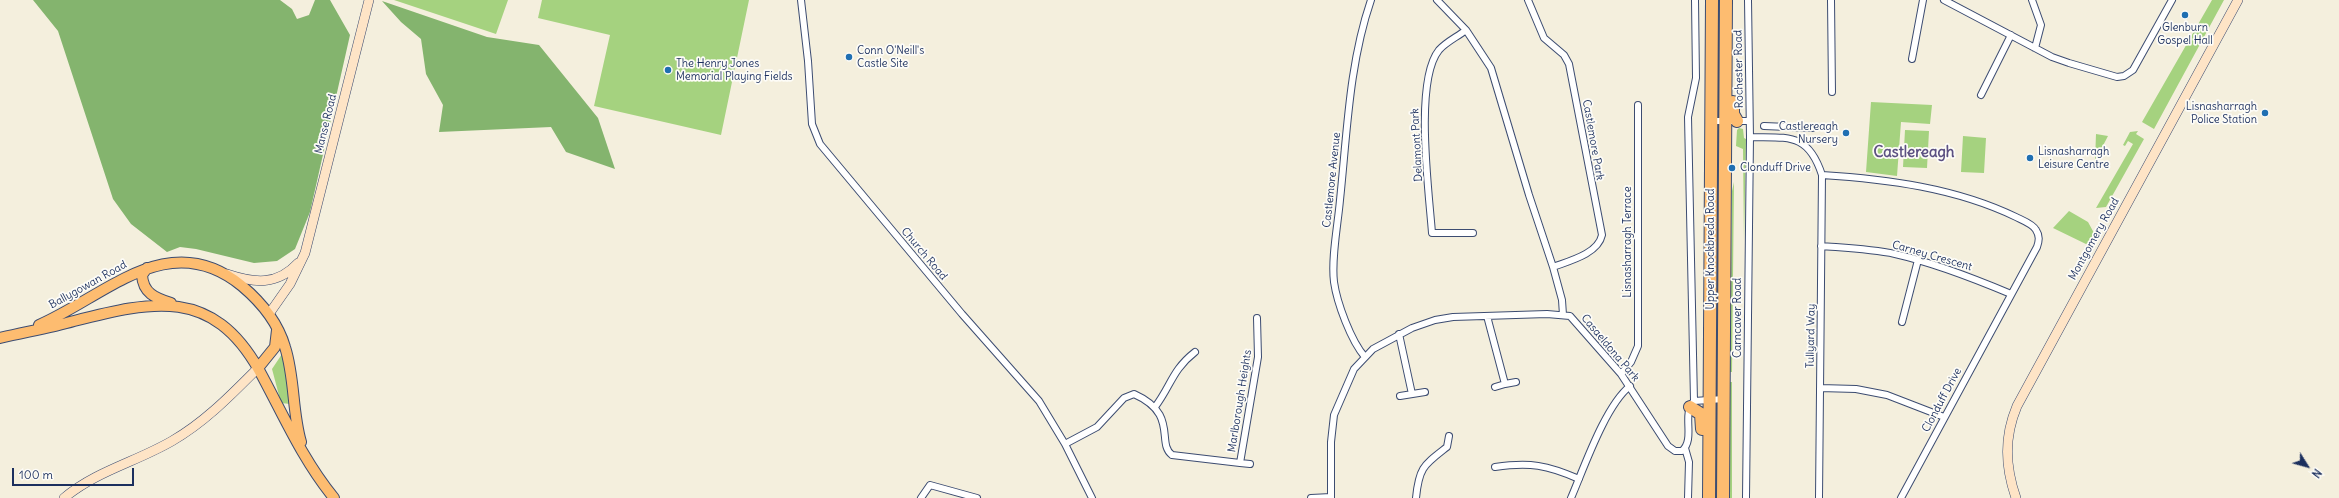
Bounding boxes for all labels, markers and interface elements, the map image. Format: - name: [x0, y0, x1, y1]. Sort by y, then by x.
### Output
- marker: Glenburn Gospel Hall: [2180, 10, 2190, 20]
- place label: Glenburn Gospel Hall: [2157, 21, 2213, 47]
- street label: Rochester Road: [1732, 30, 1746, 108]
- place label: Conn O'Neill's Castle Site: [857, 44, 924, 70]
- marker: Conn O'Neill's Castle Site: [844, 52, 854, 62]
- place label: The Henry Jones Memorial Playing Fields: [676, 57, 793, 83]
- marker: The Henry Jones Memorial Playing Fields: [663, 65, 673, 75]
- street label: Manse Road: [312, 93, 340, 155]
- street label: Castlemore Park: [1579, 99, 1607, 181]
- place label: Lisnasharragh Police Station: [2186, 100, 2257, 126]
- street label: Delamont Park: [1408, 108, 1426, 182]
- marker: Lisnasharragh Police Station: [2260, 108, 2270, 118]
- place label: Castlereagh Nursery: [1779, 120, 1838, 146]
- marker: Castlereagh Nursery: [1841, 128, 1851, 138]
- street label: Castlemore Avenue: [1320, 132, 1344, 228]
- district label: Castlereagh: [1874, 144, 1954, 162]
- place label: Lisnasharragh Leisure Centre: [2038, 145, 2109, 171]
- marker: Lisnasharragh Leisure Centre: [2025, 153, 2035, 163]
- place label: Clonduff Drive: [1740, 161, 1811, 175]
- marker: Clonduff Drive: [1727, 163, 1737, 173]
- street label: Lisnasharragh Terrace: [1621, 186, 1635, 298]
- street label: Upper Knockbreda Road: [1704, 189, 1718, 309]
- street label: Montgomery Road: [2066, 196, 2122, 282]
- street label: Church Road: [898, 225, 950, 283]
- street label: Carney Crescent: [1890, 238, 1974, 274]
- street label: Ballygowan Road: [47, 258, 129, 312]
- street label: Carncaver Road: [1731, 278, 1745, 358]
- street label: Tullyard Way: [1804, 304, 1818, 368]
- street label: Casaeldona Park: [1578, 312, 1642, 384]
- street label: Marlborough Heights: [1225, 349, 1255, 453]
- street label: Clonduff Drive: [1920, 366, 1964, 434]
- north arrow: [2287, 446, 2327, 486]
- scale bar: [14, 460, 136, 486]
- text: N: [2309, 466, 2324, 480]
- text: 100 m: [19, 467, 53, 482]

